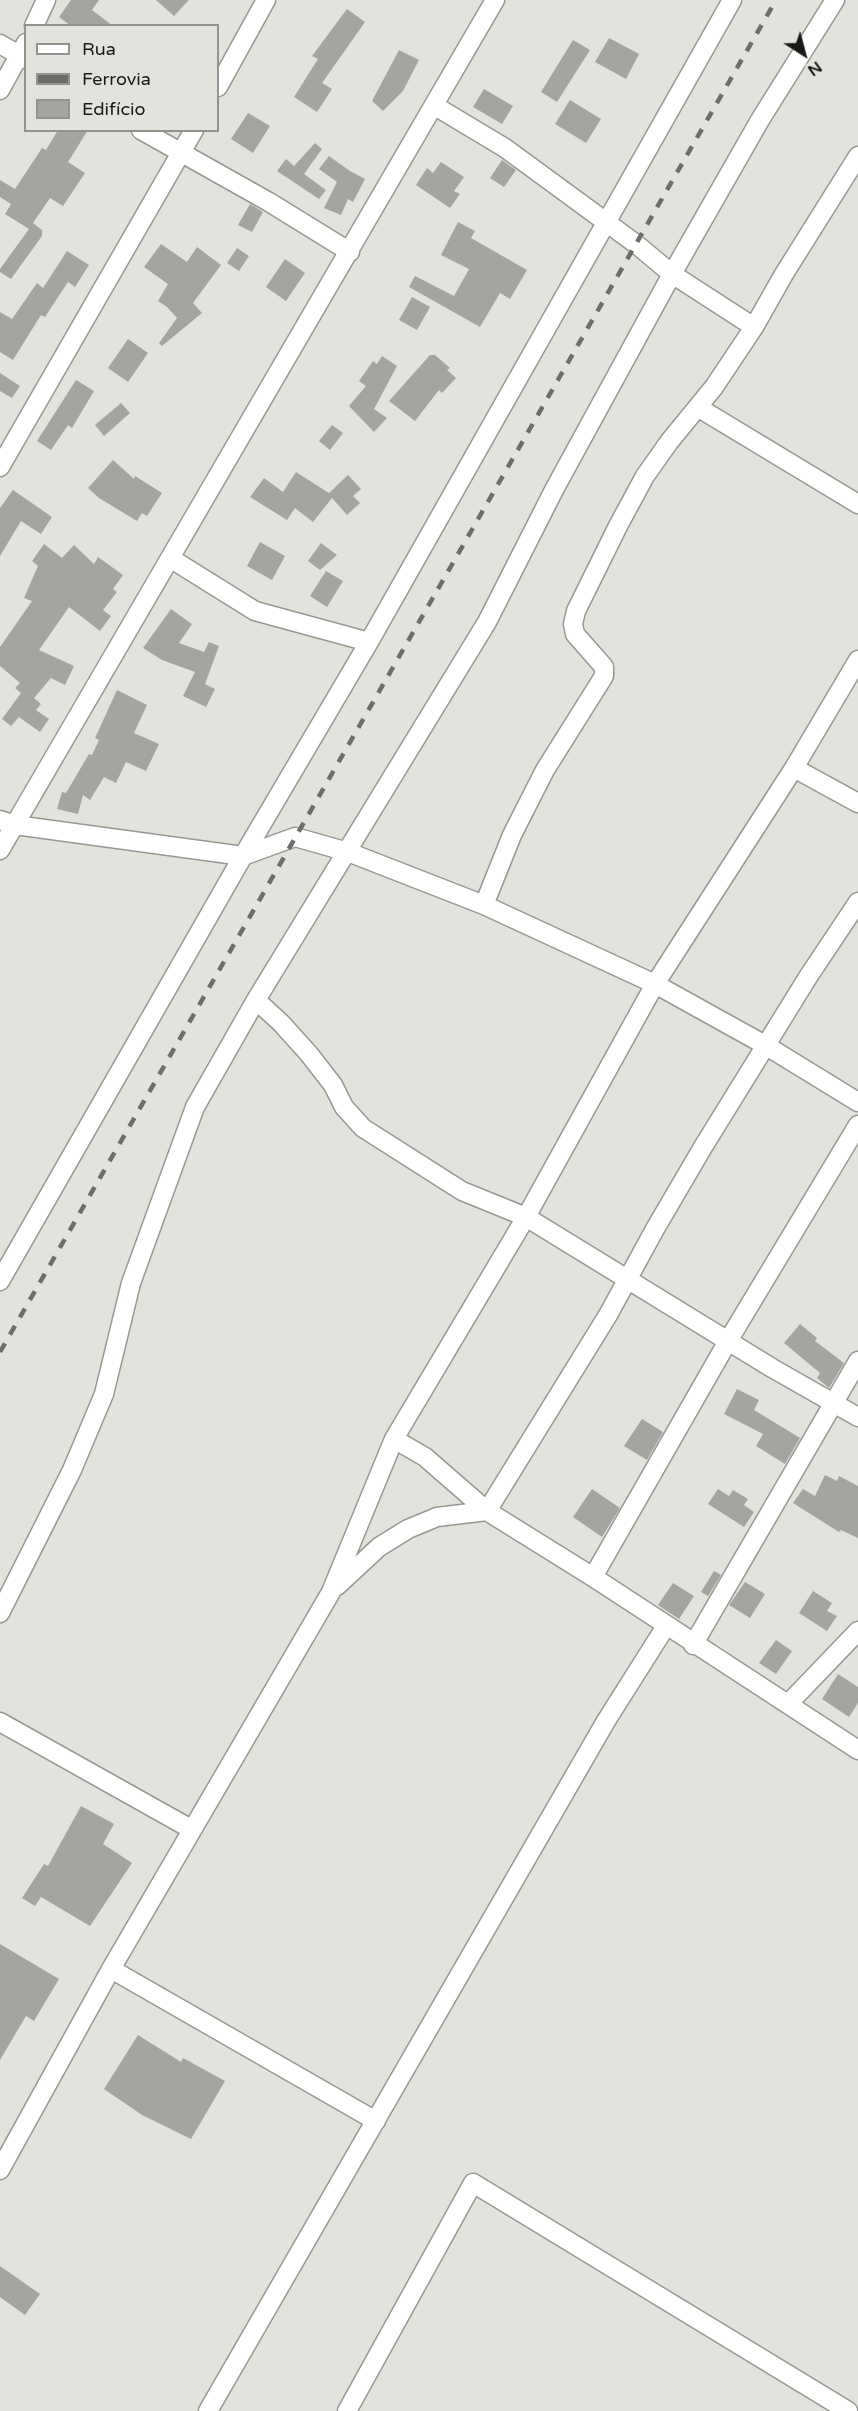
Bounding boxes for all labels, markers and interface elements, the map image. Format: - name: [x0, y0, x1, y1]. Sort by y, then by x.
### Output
- legend: [24, 24, 219, 132]
- north arrow: [774, 24, 834, 84]
- text: Rua: [82, 38, 116, 60]
- text: N: [804, 57, 826, 80]
- text: Ferrovia: [82, 68, 151, 90]
- text: Edifício: [82, 98, 145, 120]

